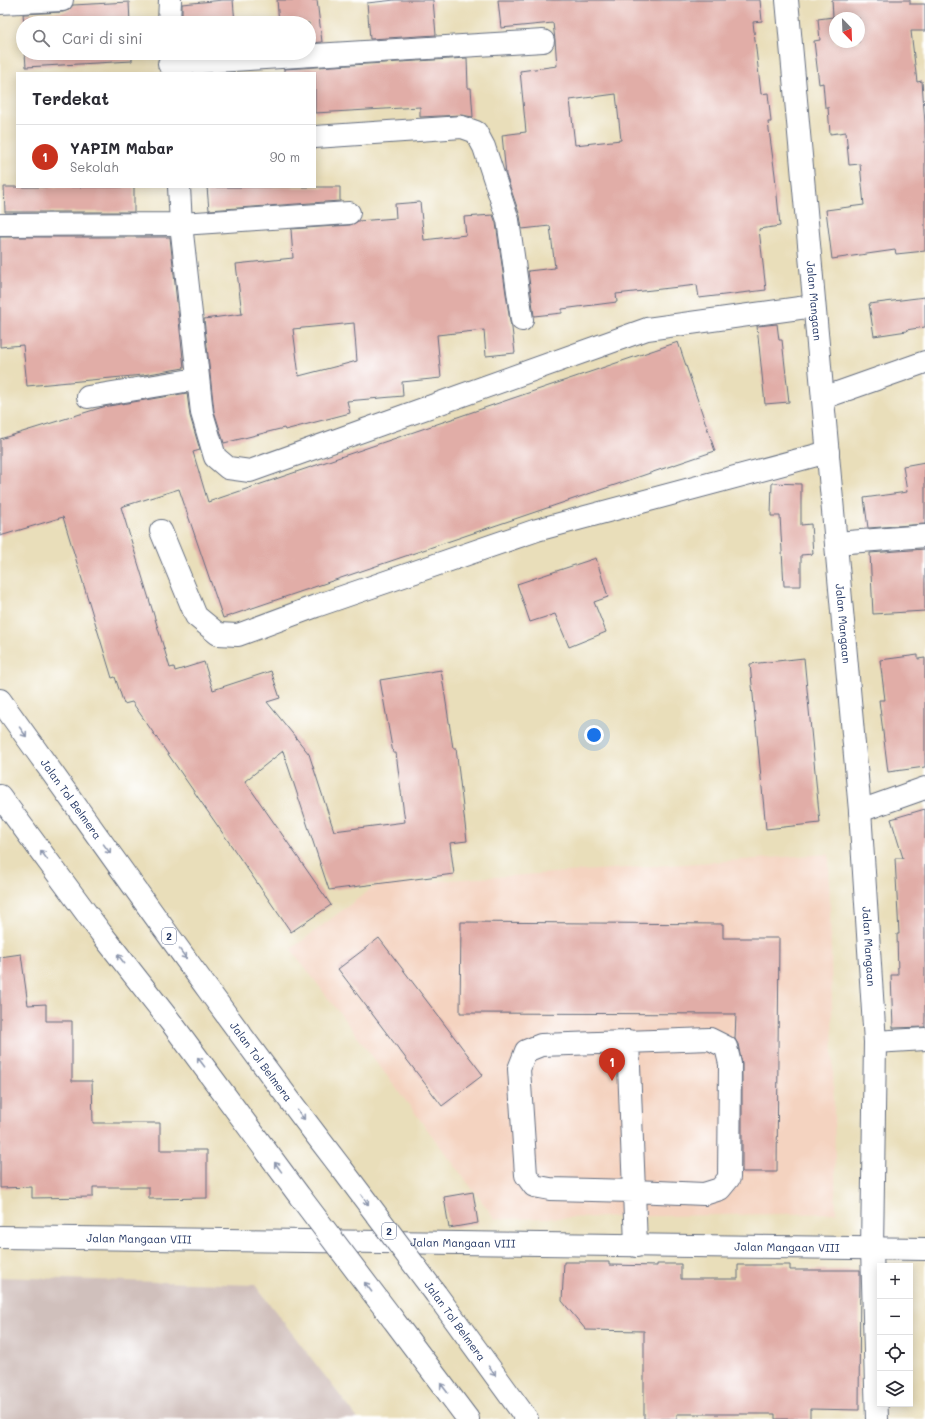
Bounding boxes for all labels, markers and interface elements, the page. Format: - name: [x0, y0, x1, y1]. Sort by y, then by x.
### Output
- north arrow: [829, 12, 865, 48]
- search box: [16, 16, 316, 60]
- icon: search: [30, 27, 52, 49]
- text: Cari di sini: [62, 28, 143, 48]
- text: Terdekat: [32, 87, 109, 109]
- text: YAPIM Mabar: [70, 138, 174, 158]
- text: 1: [42, 148, 48, 165]
- text: 90 m: [270, 148, 300, 165]
- text: Sekolah: [70, 158, 119, 175]
- street label: Jalan Mangaan: [804, 260, 826, 341]
- street label: Jalan Mangaan: [833, 583, 855, 664]
- your location: [584, 725, 604, 745]
- one-way arrow: [19, 726, 27, 737]
- street label: Jalan Tol Belmera: [38, 756, 105, 842]
- one-way arrow: [103, 843, 111, 854]
- one-way arrow: [39, 850, 48, 861]
- street label: Jalan Mangaan: [859, 906, 879, 987]
- road number: 2: [162, 928, 176, 944]
- one-way arrow: [179, 948, 187, 959]
- one-way arrow: [117, 954, 126, 965]
- street label: Jalan Tol Belmera: [227, 1019, 296, 1104]
- pin: 1: [599, 1048, 625, 1081]
- one-way arrow: [196, 1057, 205, 1068]
- one-way arrow: [297, 1110, 305, 1121]
- one-way arrow: [274, 1162, 282, 1173]
- one-way arrow: [361, 1194, 370, 1205]
- road number: 2: [382, 1223, 396, 1239]
- street label: Jalan Mangaan VIII: [86, 1230, 192, 1246]
- street label: Jalan Mangaan VIII: [410, 1234, 516, 1251]
- street label: Jalan Mangaan VIII: [734, 1239, 840, 1255]
- map controls: [877, 1263, 913, 1407]
- button: +: [877, 1263, 913, 1299]
- street label: Jalan Tol Belmera: [421, 1278, 490, 1364]
- one-way arrow: [364, 1282, 373, 1293]
- button: −: [877, 1299, 913, 1335]
- button: locate: [877, 1335, 913, 1371]
- one-way arrow: [488, 1365, 496, 1376]
- button: layers: [877, 1371, 913, 1407]
- one-way arrow: [440, 1382, 449, 1393]

